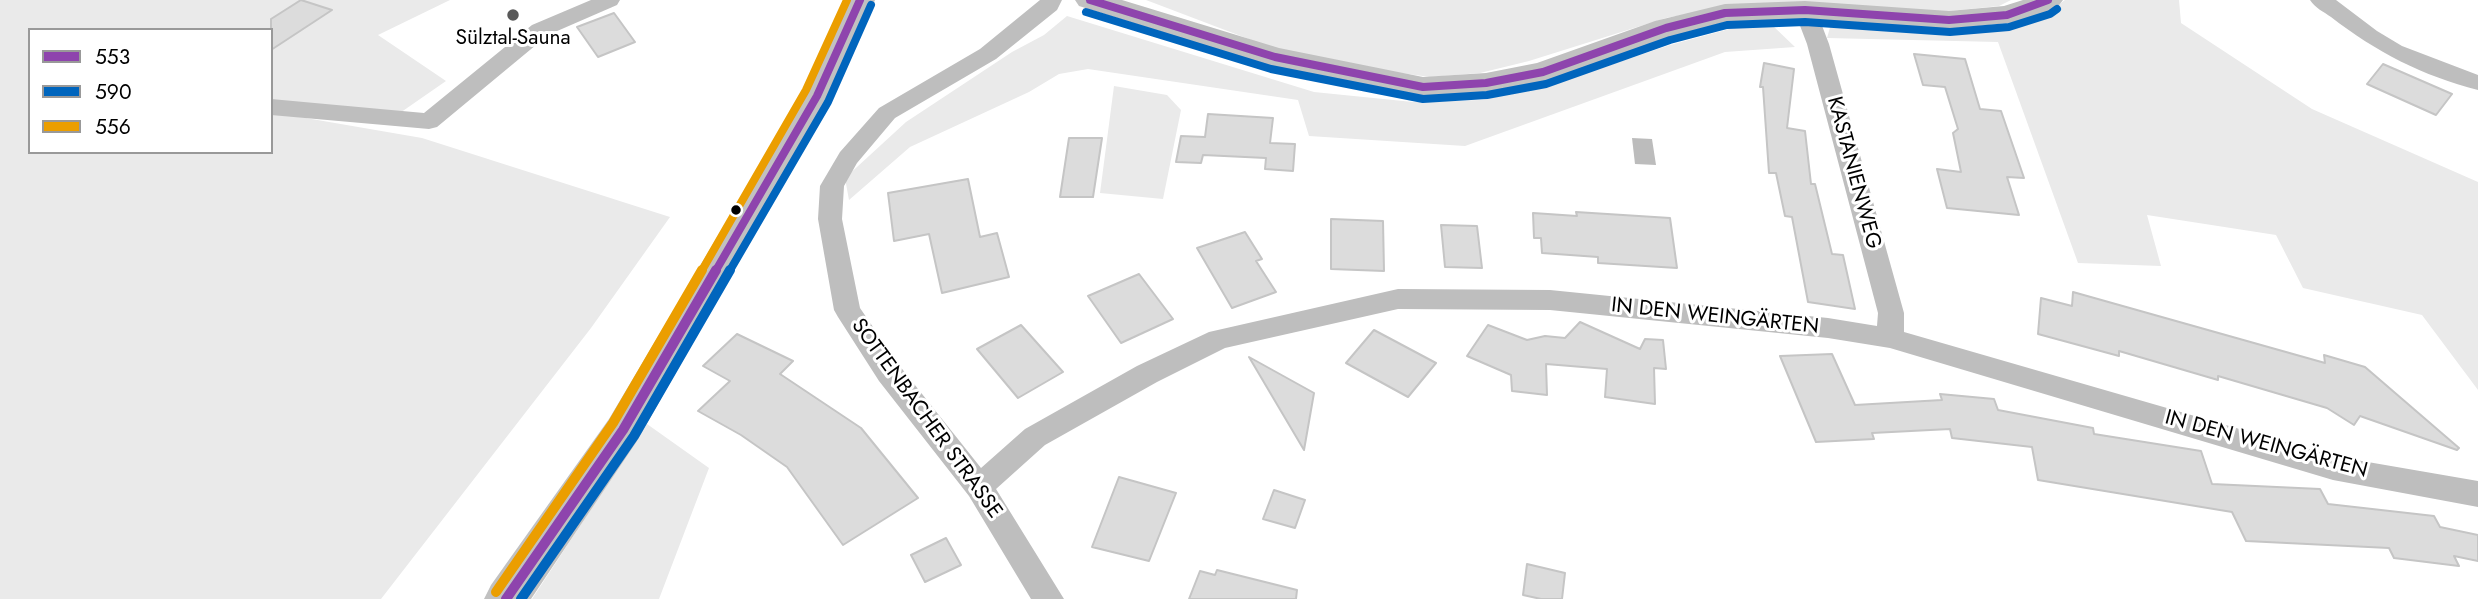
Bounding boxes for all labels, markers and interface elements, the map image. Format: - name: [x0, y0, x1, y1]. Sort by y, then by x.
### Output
- marker: Sülztal-Sauna: [505, 7, 521, 23]
- place label: Sülztal-Sauna: [455, 26, 571, 52]
- legend: [28, 28, 273, 154]
- text: 553: [95, 42, 130, 72]
- text: 590: [95, 77, 132, 107]
- street label: KASTANIENWEG: [1821, 94, 1885, 252]
- text: 556: [95, 112, 131, 142]
- unlabelled marker: [729, 203, 743, 217]
- street label: IN DEN WEINGÄRTEN: [1610, 294, 1820, 340]
- street label: SOTTENBACHER STRASSE: [845, 314, 1007, 524]
- street label: IN DEN WEINGÄRTEN: [2162, 406, 2370, 484]

